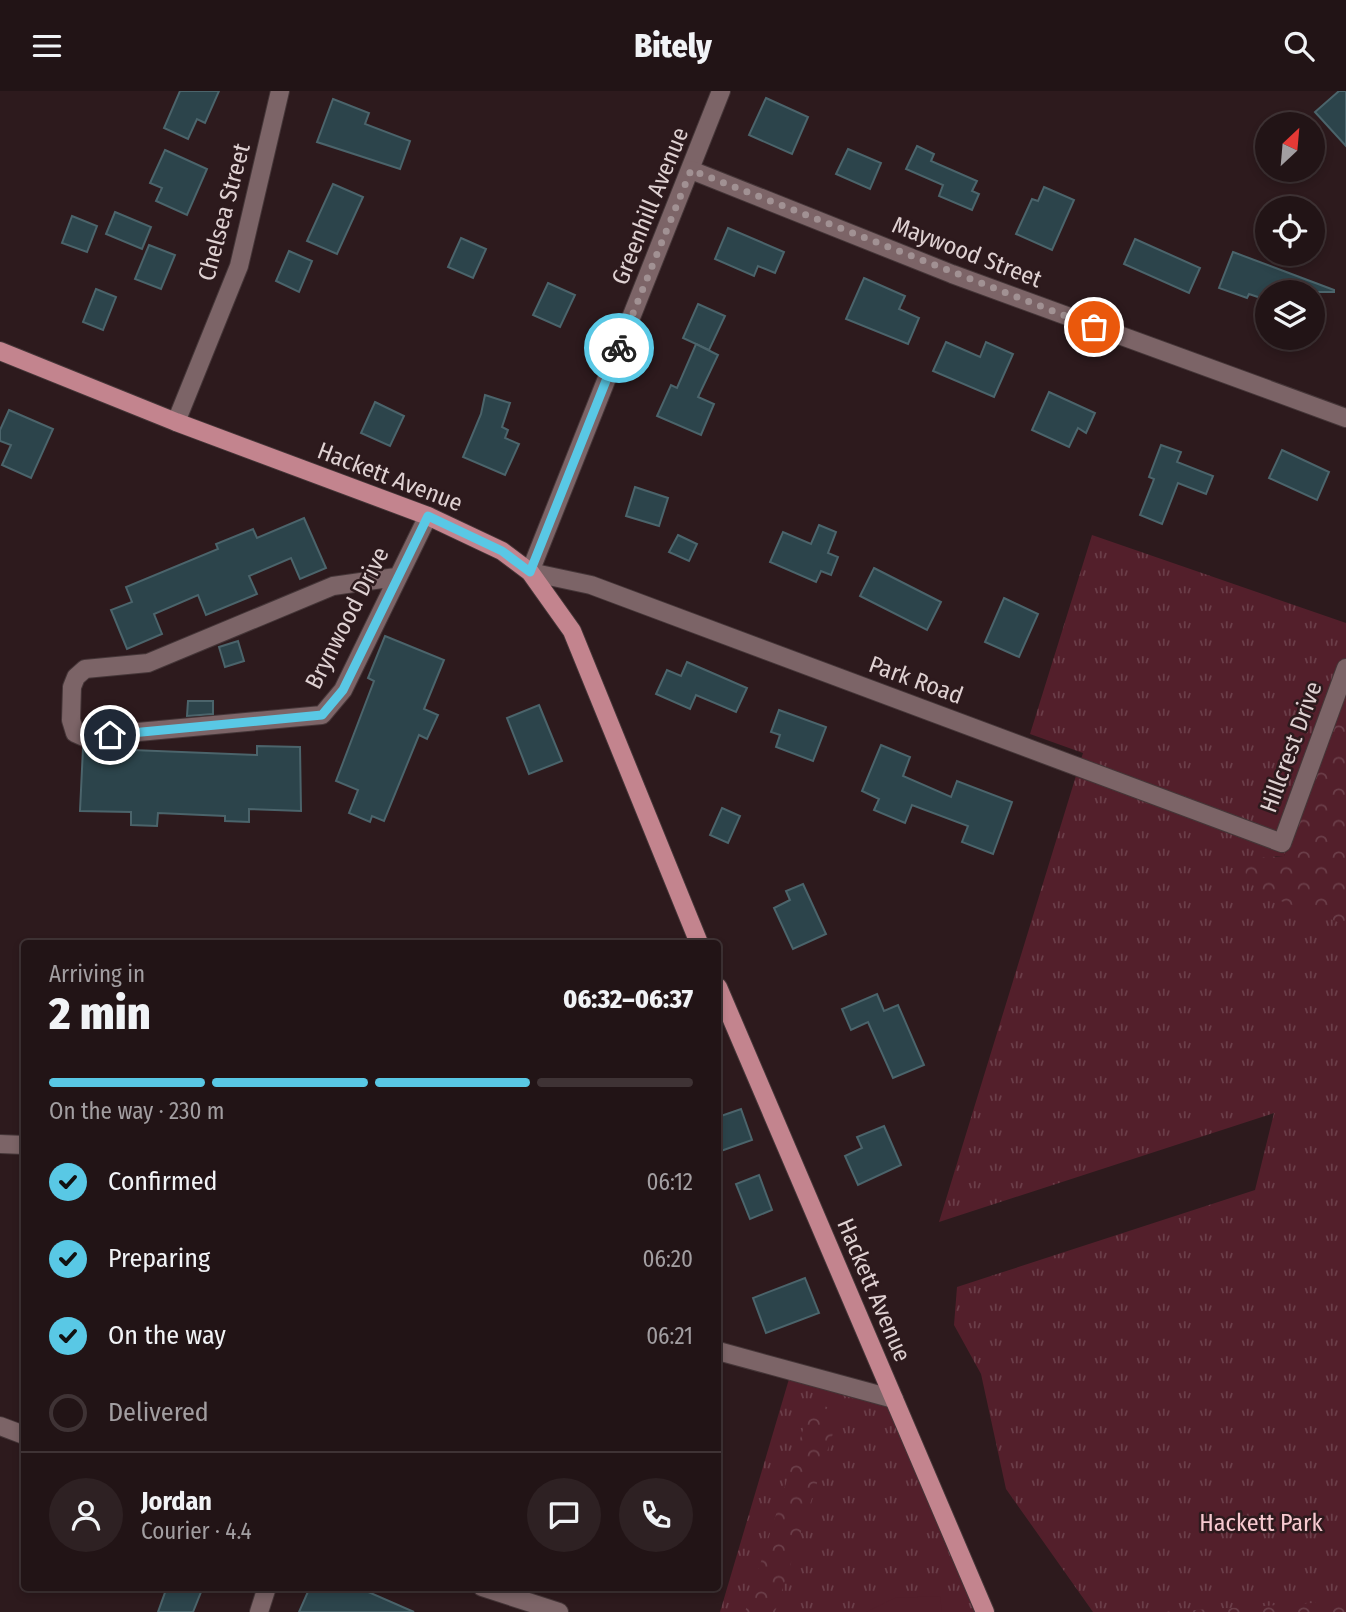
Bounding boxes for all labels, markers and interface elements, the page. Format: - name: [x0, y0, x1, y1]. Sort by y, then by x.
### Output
- icon: menu: [28, 27, 66, 65]
- text: Bitely: [634, 27, 712, 65]
- icon: search: [1280, 27, 1318, 65]
- north arrow: [1255, 112, 1325, 182]
- map controls: [1255, 112, 1325, 350]
- street label: Greenhill Avenue: [606, 123, 694, 289]
- street label: Chelsea Street: [192, 140, 256, 284]
- button: locate: [1255, 196, 1325, 266]
- street label: Maywood Street: [888, 211, 1046, 293]
- button: layers: [1255, 280, 1325, 350]
- pin: [1064, 297, 1124, 357]
- icon: bag: [1075, 308, 1113, 346]
- courier: [584, 313, 654, 383]
- icon: bike: [600, 329, 638, 367]
- street label: Hackett Avenue: [314, 437, 466, 517]
- street label: Brynwood Drive: [299, 543, 395, 693]
- street label: Park Road: [865, 650, 967, 710]
- street label: Hillcrest Drive: [1254, 678, 1328, 816]
- pin: [80, 705, 140, 765]
- icon: home: [91, 716, 129, 754]
- text: Arriving in: [49, 960, 145, 988]
- text: 06:32–06:37: [563, 984, 693, 1015]
- text: 2 min: [49, 986, 151, 1041]
- text: On the way · 230 m: [49, 1097, 225, 1125]
- icon: check: [49, 1163, 87, 1201]
- text: Confirmed: [108, 1166, 218, 1197]
- text: 06:12: [647, 1168, 693, 1196]
- street label: Hackett Avenue: [831, 1214, 917, 1366]
- icon: check: [49, 1240, 87, 1278]
- text: Preparing: [108, 1243, 210, 1274]
- text: 06:20: [643, 1245, 693, 1273]
- icon: check: [49, 1317, 87, 1355]
- text: On the way: [108, 1320, 226, 1351]
- text: 06:21: [646, 1322, 693, 1350]
- text: Delivered: [108, 1397, 209, 1428]
- button: person: [49, 1478, 123, 1552]
- button: chat: [527, 1478, 601, 1552]
- button: phone: [619, 1478, 693, 1552]
- text: Jordan: [141, 1486, 212, 1517]
- park label: Hackett Park: [1199, 1509, 1323, 1537]
- text: Courier · 4.4: [141, 1517, 252, 1545]

